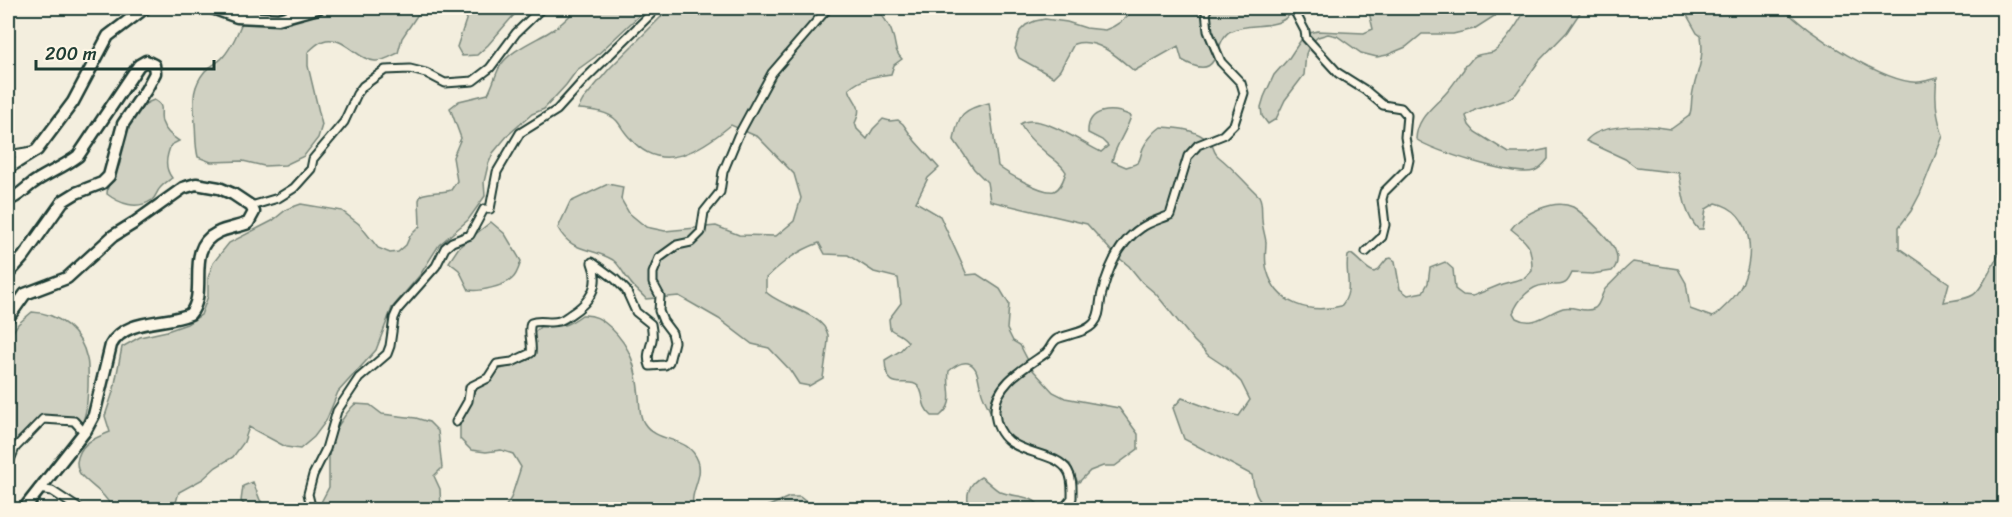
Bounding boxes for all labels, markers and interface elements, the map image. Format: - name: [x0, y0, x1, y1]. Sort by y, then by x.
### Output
- scale bar: [36, 33, 214, 71]
- text: 200 m: [45, 38, 97, 70]

